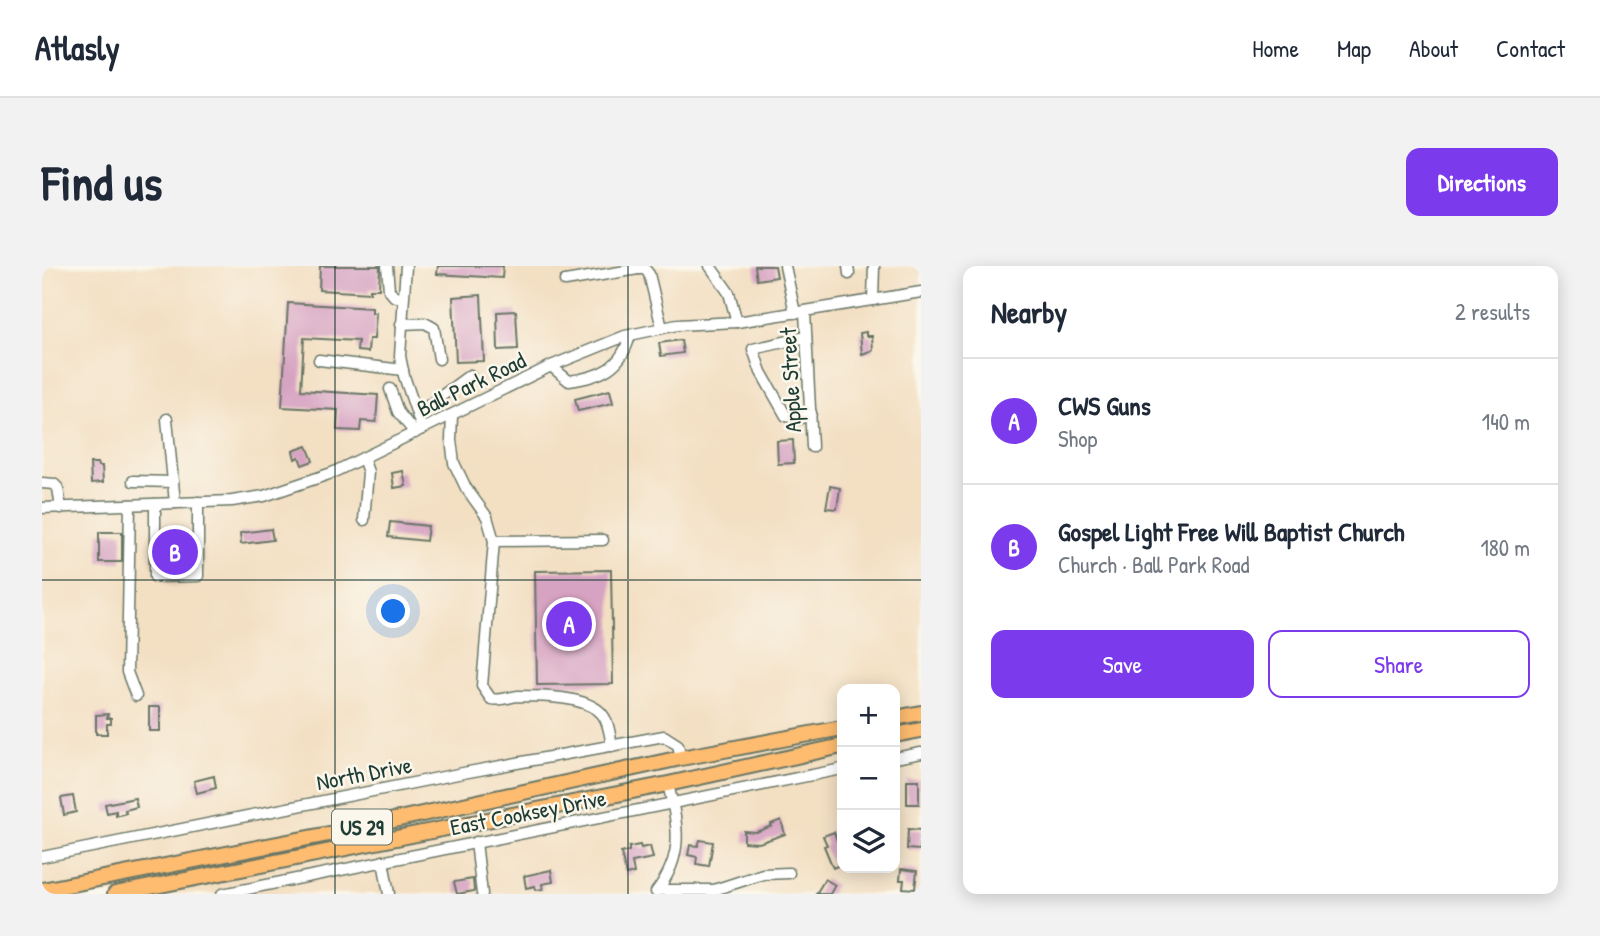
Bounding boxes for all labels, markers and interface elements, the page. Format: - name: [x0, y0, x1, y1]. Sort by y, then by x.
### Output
- text: Atlasly: [35, 26, 120, 70]
- text: Home: [1252, 32, 1299, 64]
- text: Map: [1337, 32, 1371, 64]
- text: About: [1409, 32, 1458, 64]
- text: Contact: [1496, 32, 1565, 64]
- button: Directions: [1406, 148, 1558, 216]
- text: Find us: [42, 149, 162, 215]
- text: Nearby: [991, 292, 1067, 332]
- text: 2 results: [1455, 296, 1530, 327]
- street label: Apple Street: [772, 326, 808, 433]
- street label: Ball Park Road: [411, 344, 531, 424]
- text: CWS Guns: [1058, 388, 1151, 423]
- text: A: [1008, 406, 1020, 437]
- text: 140 m: [1482, 406, 1530, 437]
- text: Shop: [1058, 423, 1097, 454]
- text: Gospel Light Free Will Baptist Church: [1058, 514, 1405, 549]
- pin: B: [152, 526, 198, 578]
- text: B: [1008, 532, 1020, 563]
- text: 180 m: [1480, 532, 1530, 563]
- text: Church · Ball Park Road: [1058, 549, 1249, 580]
- your location: [376, 594, 410, 628]
- pin: A: [546, 598, 592, 650]
- button: Save: [991, 630, 1254, 698]
- button: Share: [1268, 630, 1530, 698]
- map controls: [837, 684, 900, 873]
- button: +: [837, 684, 900, 747]
- button: −: [837, 747, 900, 810]
- street label: North Drive: [314, 749, 414, 797]
- street label: East Cooksey Drive: [447, 782, 609, 842]
- road number: US 29: [332, 810, 392, 844]
- button: layers: [837, 810, 900, 873]

